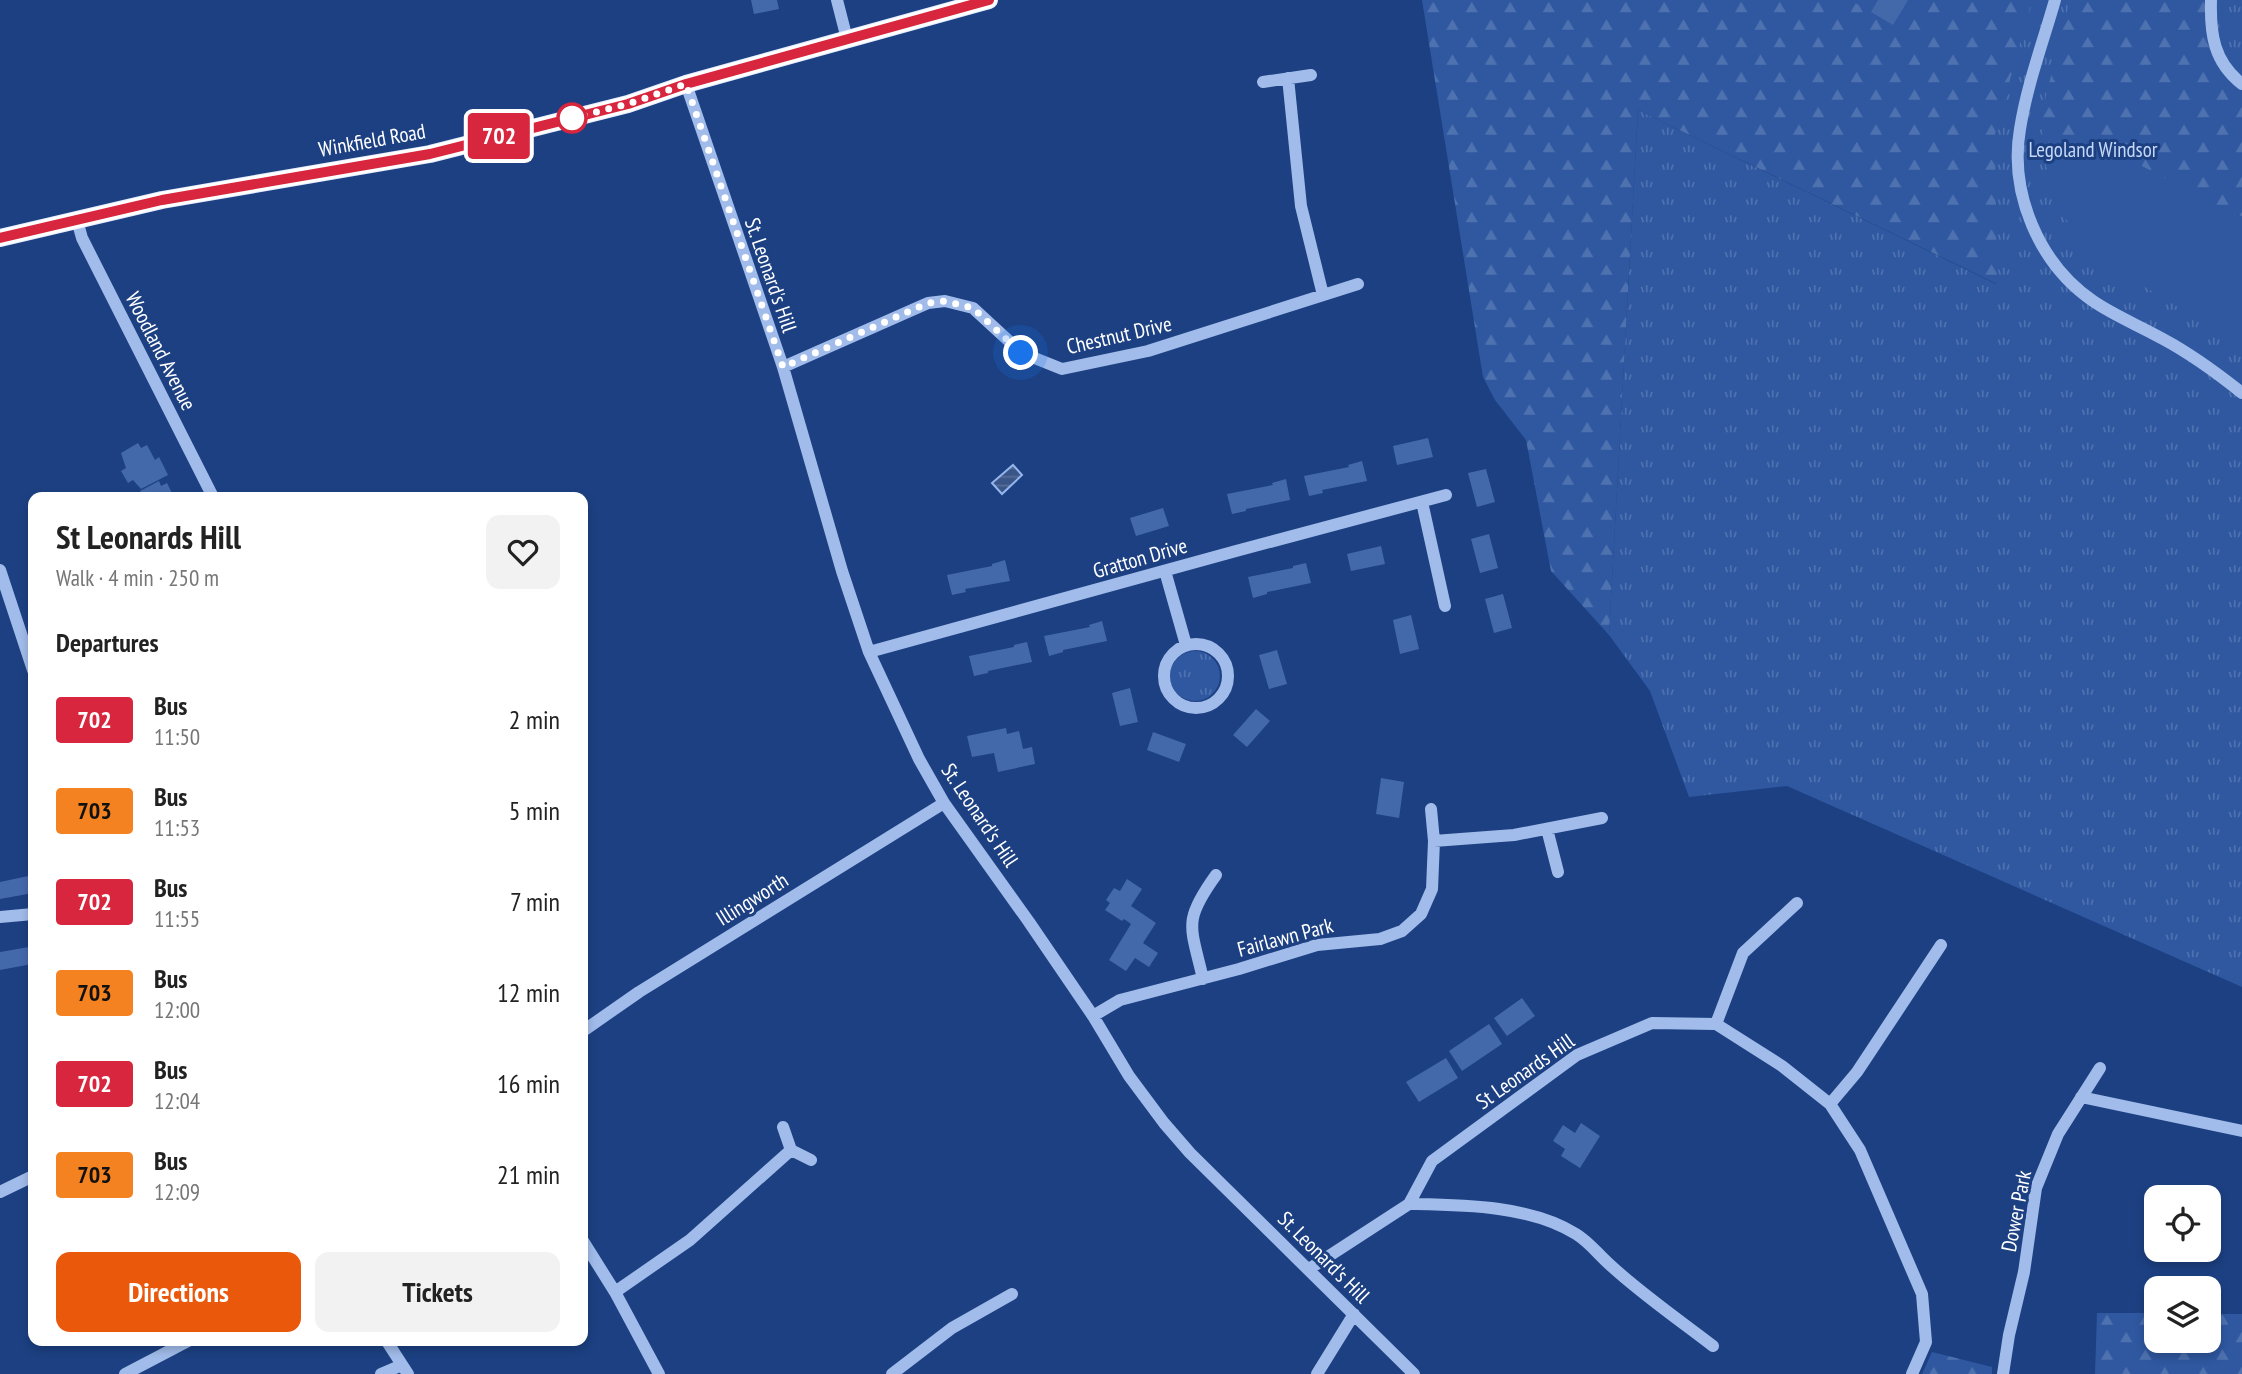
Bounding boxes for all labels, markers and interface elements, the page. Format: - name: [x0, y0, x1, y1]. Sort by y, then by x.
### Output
- unlabelled marker: [557, 103, 587, 133]
- line badge: 702: [459, 113, 539, 159]
- street label: Winkfield Road: [316, 117, 428, 163]
- text: 702: [482, 120, 516, 151]
- park label: Legoland Windsor: [2028, 136, 2158, 163]
- street label: St. Leonard's Hill: [739, 214, 803, 336]
- street label: Woodland Avenue: [120, 287, 202, 415]
- street label: Chestnut Drive: [1064, 310, 1174, 360]
- your location: [1003, 335, 1038, 370]
- text: St Leonards Hill: [56, 515, 241, 558]
- button: heart: [486, 515, 560, 589]
- street label: Gratton Drive: [1090, 532, 1190, 584]
- text: Walk · 4 min · 250 m: [56, 563, 219, 592]
- text: Departures: [56, 626, 159, 659]
- text: Bus: [154, 689, 187, 722]
- text: 2 min: [509, 703, 560, 736]
- text: 702: [77, 704, 112, 735]
- text: 11:50: [154, 722, 200, 751]
- street label: St. Leonard's Hill: [935, 758, 1025, 872]
- text: Bus: [154, 780, 187, 813]
- text: 5 min: [509, 794, 560, 827]
- text: 703: [77, 795, 112, 826]
- text: 11:53: [154, 813, 200, 842]
- street label: Illingworth: [711, 866, 793, 932]
- text: Bus: [154, 871, 187, 904]
- text: 7 min: [510, 885, 560, 918]
- text: 702: [77, 886, 112, 917]
- text: 11:55: [154, 904, 200, 933]
- street label: Fairlawn Park: [1234, 911, 1336, 963]
- text: Bus: [154, 962, 187, 995]
- text: 12 min: [497, 976, 560, 1009]
- text: 703: [77, 977, 112, 1008]
- text: 12:00: [154, 995, 200, 1024]
- street label: St Leonards Hill: [1470, 1027, 1580, 1115]
- text: Bus: [154, 1053, 187, 1086]
- text: 16 min: [497, 1067, 560, 1100]
- text: 702: [77, 1068, 112, 1099]
- text: 12:04: [154, 1086, 200, 1115]
- text: Bus: [154, 1144, 187, 1177]
- text: 21 min: [497, 1158, 560, 1191]
- text: 703: [77, 1159, 112, 1190]
- street label: Dower Park: [1995, 1168, 2037, 1254]
- text: 12:09: [154, 1177, 200, 1206]
- map controls: [2144, 1185, 2221, 1353]
- button: locate: [2144, 1185, 2221, 1262]
- street label: St. Leonard's Hill: [1272, 1205, 1376, 1309]
- button: Directions: [56, 1252, 301, 1332]
- button: Tickets: [315, 1252, 560, 1332]
- button: layers: [2144, 1276, 2221, 1353]

